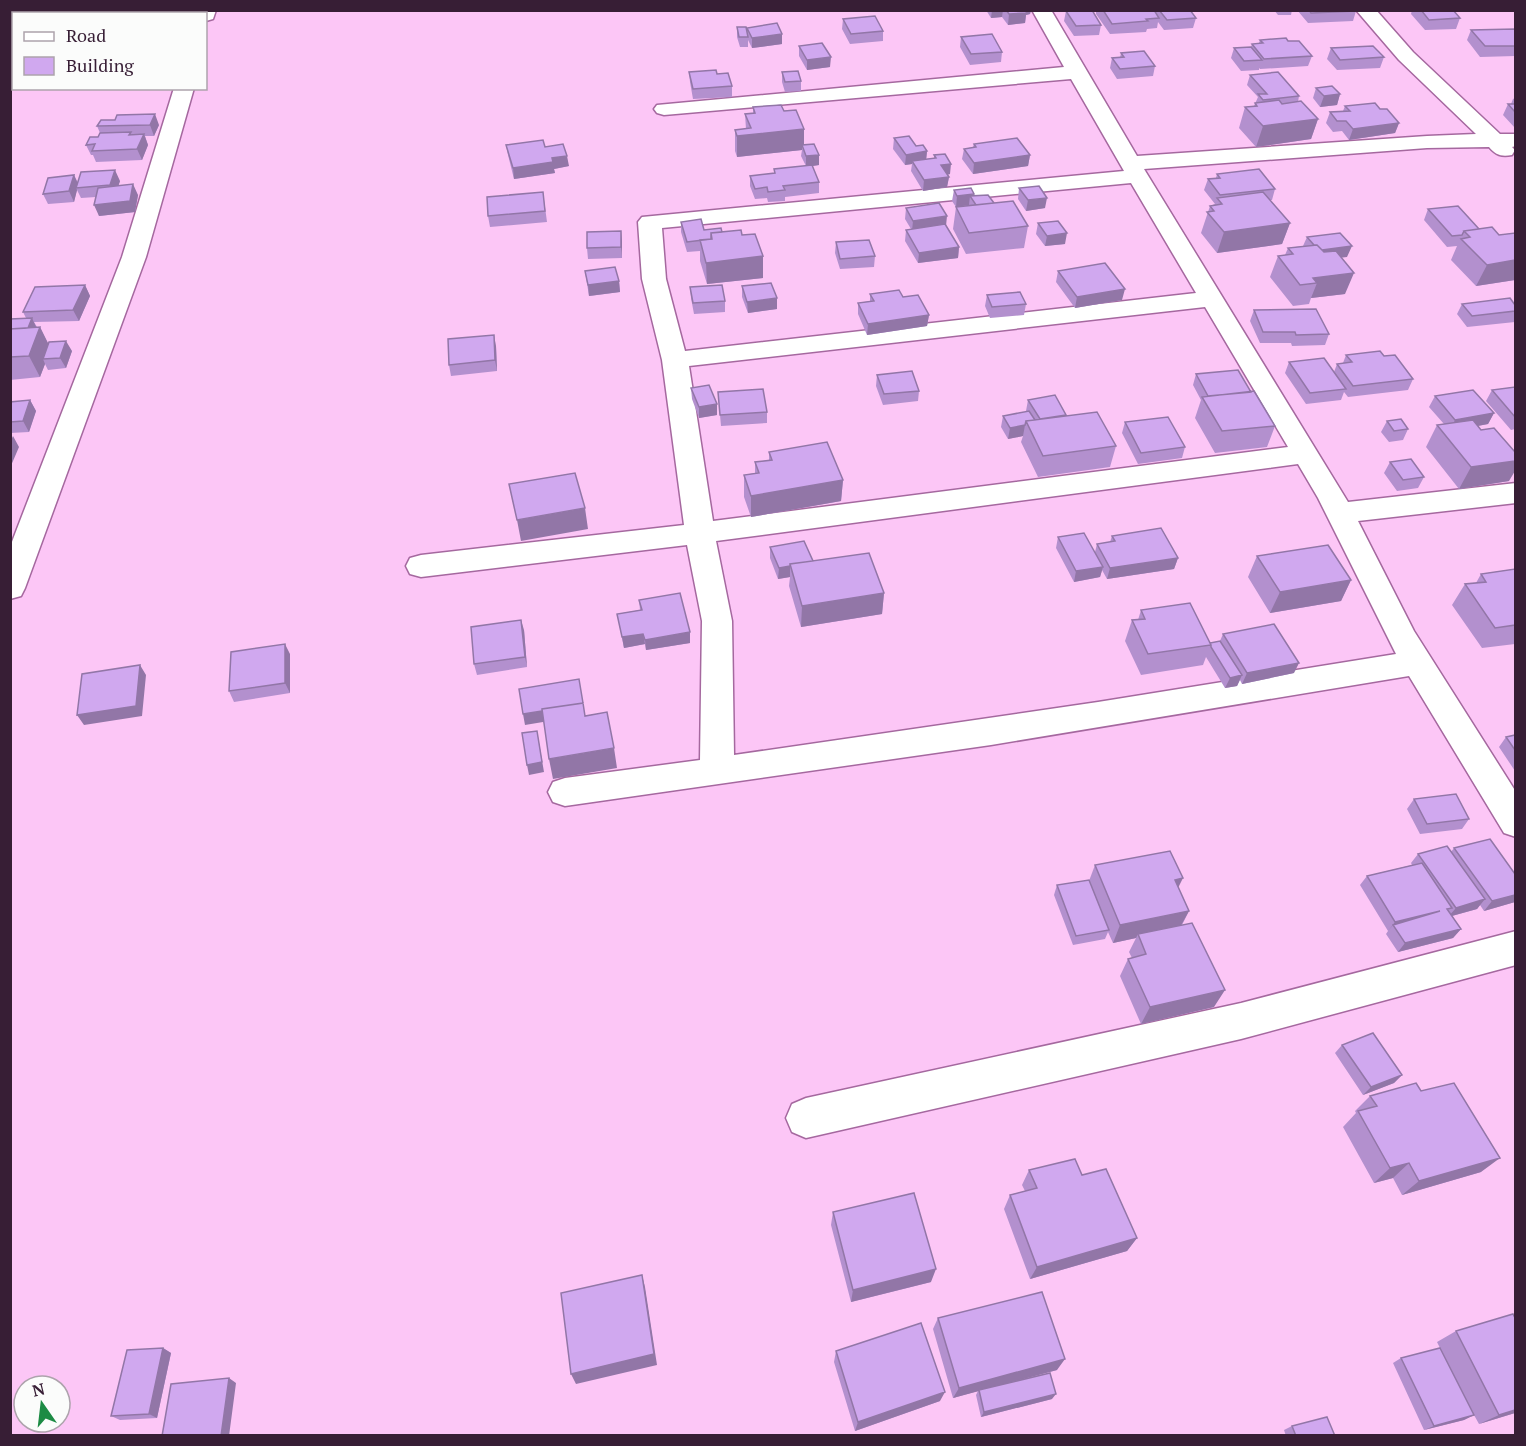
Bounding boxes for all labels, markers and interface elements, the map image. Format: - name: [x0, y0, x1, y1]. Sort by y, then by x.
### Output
- legend: [12, 12, 207, 90]
- text: Road: [66, 23, 106, 47]
- text: Building: [66, 53, 134, 77]
- north arrow: [12, 1374, 72, 1434]
- text: N: [30, 1377, 47, 1402]

